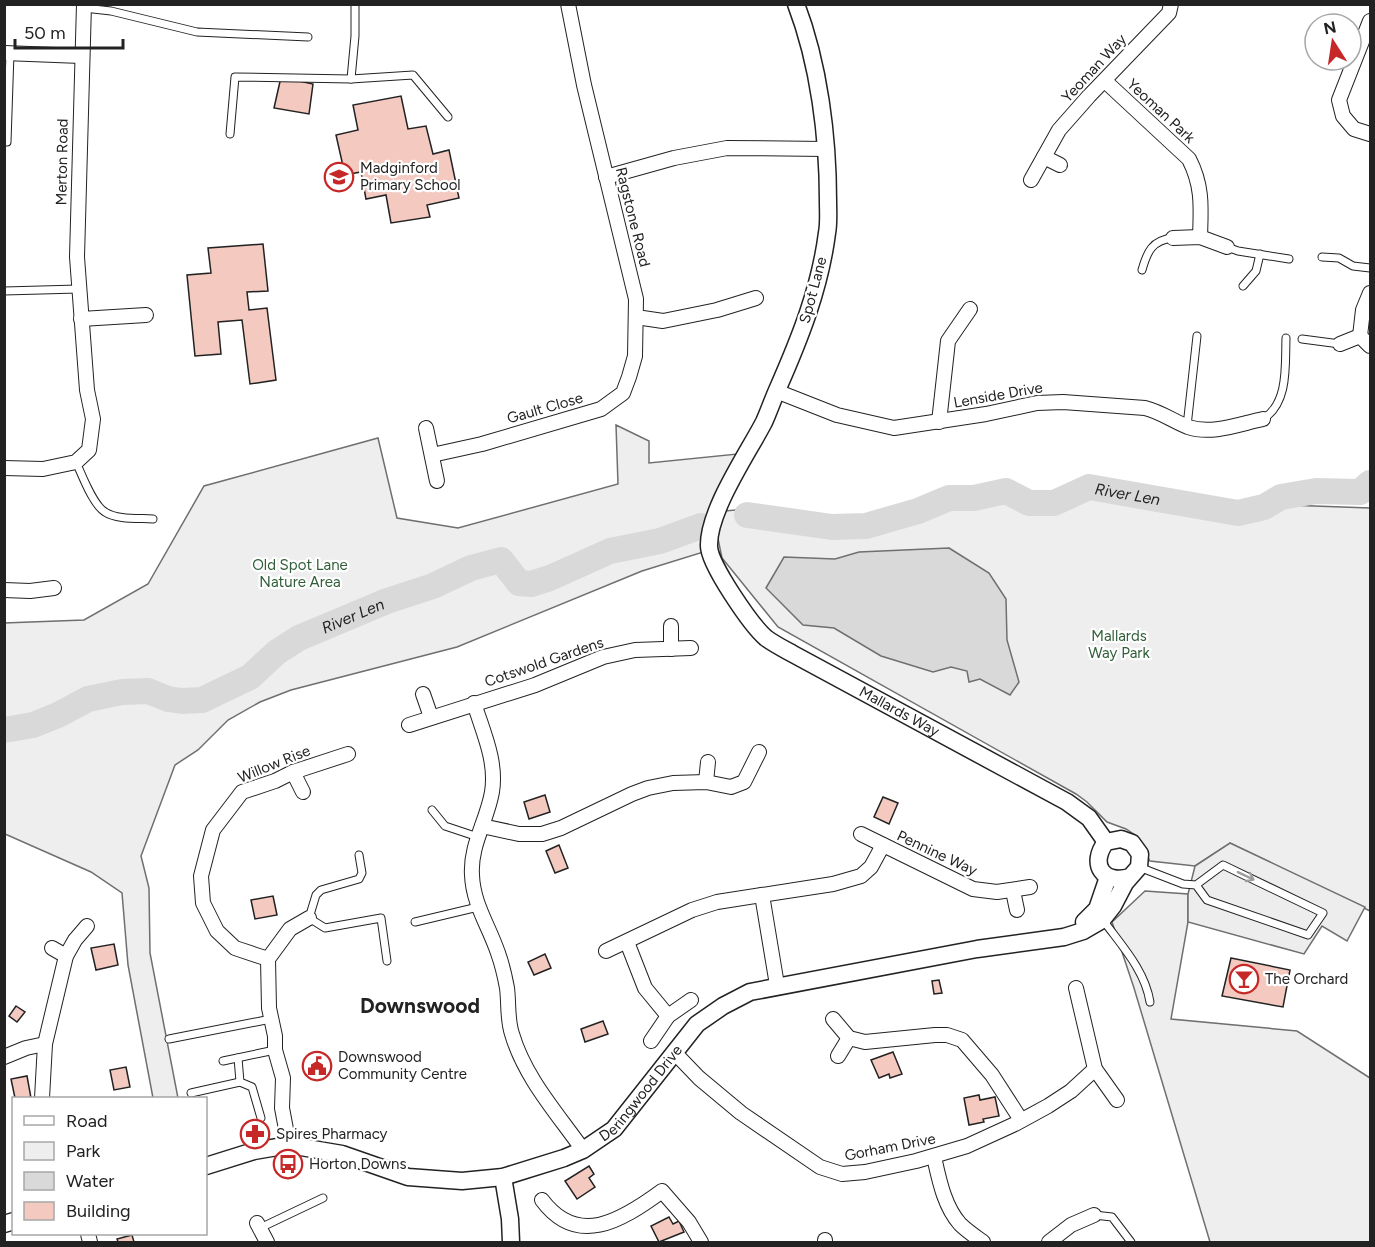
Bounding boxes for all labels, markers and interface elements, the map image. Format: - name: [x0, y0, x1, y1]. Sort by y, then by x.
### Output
- scale bar: [15, 12, 123, 50]
- north arrow: [1303, 12, 1363, 72]
- text: N: [1322, 17, 1338, 38]
- text: 50 m: [24, 22, 66, 44]
- street label: Yeoman Way: [1058, 30, 1130, 106]
- street label: Yeoman Park: [1123, 75, 1199, 147]
- street label: Merton Road: [52, 118, 72, 206]
- place label: Madginford Primary School: [360, 159, 461, 194]
- school or university icon: Madginford Primary School: [323, 161, 355, 193]
- street label: Ragstone Road: [612, 165, 654, 269]
- street label: Spot Lane: [795, 255, 831, 325]
- street label: Lenside Drive: [952, 378, 1044, 412]
- street label: Gault Close: [505, 389, 585, 427]
- water label: River Len: [1093, 479, 1162, 509]
- park label: Old Spot Lane Nature Area: [252, 556, 348, 591]
- water label: River Len: [318, 594, 387, 637]
- park label: Mallards Way Park: [1088, 627, 1150, 662]
- street label: Cotswold Gardens: [482, 633, 606, 691]
- street label: Mallards Way: [856, 682, 943, 740]
- street label: Willow Rise: [235, 741, 313, 787]
- street label: Pennine Way: [894, 827, 980, 879]
- one-way arrow: [1236, 871, 1254, 883]
- bar icon: The Orchard: [1228, 963, 1260, 995]
- place label: The Orchard: [1265, 970, 1348, 988]
- district label: Downswood: [360, 993, 480, 1018]
- street label: Deringwood Drive: [596, 1041, 686, 1145]
- place label: Downswood Community Centre: [338, 1048, 467, 1083]
- public building icon: Downswood Community Centre: [301, 1050, 333, 1082]
- legend: [12, 1097, 207, 1235]
- text: Road: [66, 1110, 107, 1132]
- pharmacy icon: Spires Pharmacy: [239, 1118, 271, 1150]
- place label: Spires Pharmacy: [276, 1125, 388, 1143]
- street label: Gorham Drive: [843, 1129, 937, 1165]
- text: Park: [66, 1140, 101, 1162]
- bus stop icon: Horton Downs: [272, 1148, 304, 1180]
- place label: Horton Downs: [309, 1155, 406, 1173]
- text: Water: [66, 1170, 114, 1192]
- text: Building: [66, 1200, 131, 1222]

